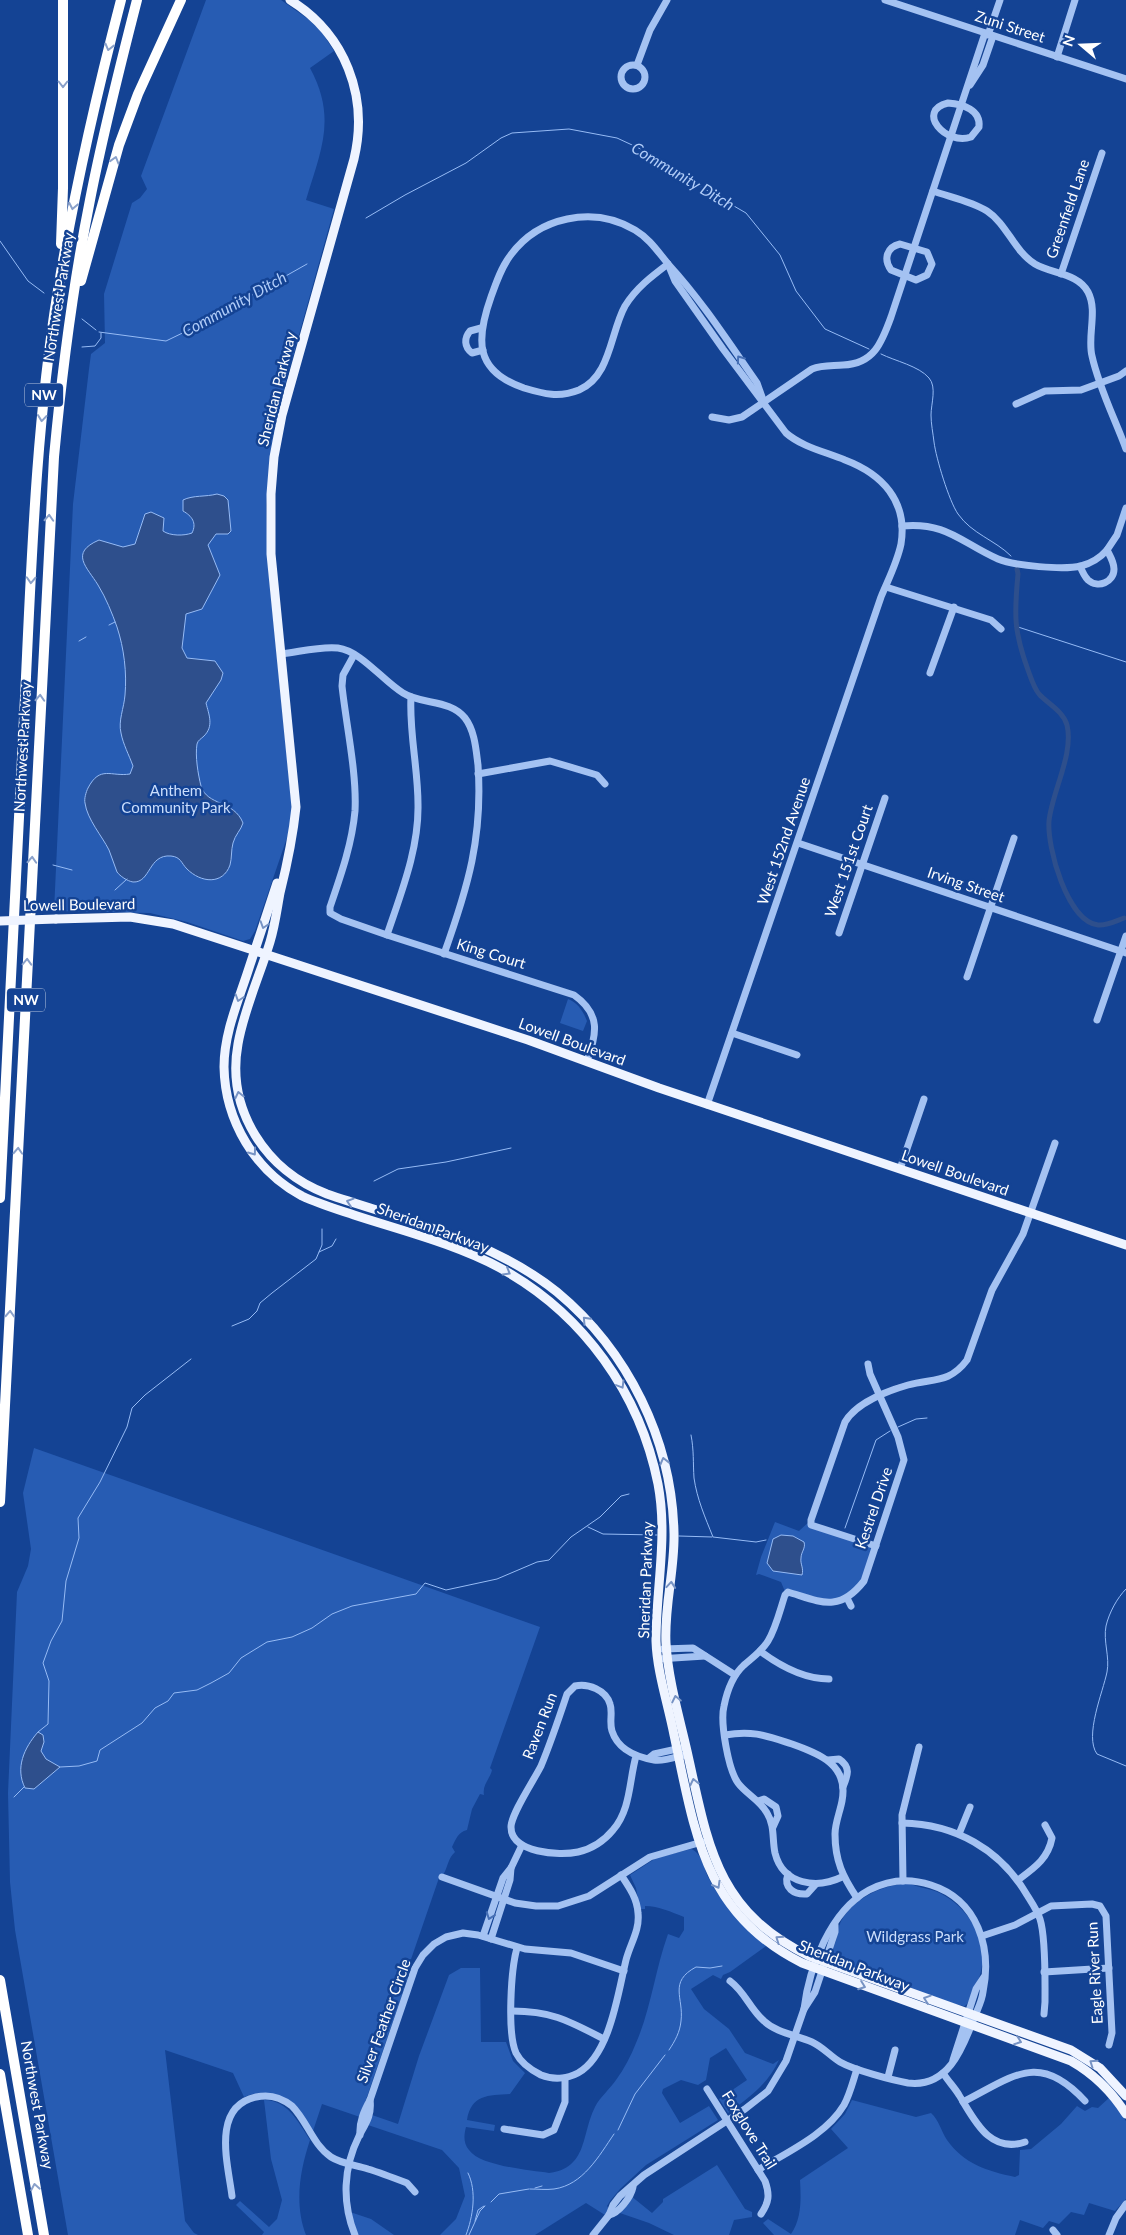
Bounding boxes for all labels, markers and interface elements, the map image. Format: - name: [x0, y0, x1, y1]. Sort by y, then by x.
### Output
- street label: Zuni Street: [973, 6, 1048, 46]
- north arrow: [1056, 20, 1106, 70]
- text: N: [1058, 33, 1078, 48]
- one-way arrow: [104, 43, 115, 52]
- one-way arrow: [58, 80, 68, 88]
- water label: Community Ditch: [628, 137, 738, 214]
- one-way arrow: [109, 156, 119, 164]
- street label: Greenfield Lane: [1042, 157, 1092, 261]
- one-way arrow: [69, 201, 79, 210]
- street label: Northwest Parkway: [39, 231, 77, 363]
- water label: Community Ditch: [178, 267, 289, 340]
- street label: Sheridan Parkway: [253, 329, 299, 448]
- one-way arrow: [737, 356, 746, 365]
- road number: NW: [25, 384, 63, 406]
- one-way arrow: [36, 415, 47, 423]
- one-way arrow: [44, 514, 55, 522]
- one-way arrow: [25, 577, 36, 585]
- street label: Northwest Parkway: [10, 681, 34, 812]
- one-way arrow: [35, 694, 45, 702]
- street label: West 152nd Avenue: [753, 774, 813, 907]
- park label: Anthem Community Park: [121, 781, 231, 816]
- street label: West 151st Court: [820, 802, 876, 919]
- one-way arrow: [26, 856, 37, 864]
- street label: Irving Street: [925, 862, 1008, 906]
- street label: Lowell Boulevard: [23, 894, 135, 914]
- one-way arrow: [260, 920, 270, 928]
- street label: King Court: [455, 934, 529, 972]
- one-way arrow: [22, 958, 33, 966]
- road number: NW: [7, 988, 45, 1012]
- one-way arrow: [235, 993, 245, 1001]
- street label: Lowell Boulevard: [516, 1013, 628, 1069]
- one-way arrow: [234, 1091, 245, 1100]
- street label: Lowell Boulevard: [899, 1145, 1011, 1199]
- one-way arrow: [247, 1146, 256, 1156]
- one-way arrow: [13, 1147, 24, 1155]
- one-way arrow: [346, 1198, 355, 1208]
- street label: Sheridan Parkway: [375, 1199, 492, 1256]
- one-way arrow: [501, 1266, 510, 1276]
- one-way arrow: [4, 1309, 15, 1317]
- one-way arrow: [583, 1317, 592, 1326]
- one-way arrow: [614, 1379, 624, 1388]
- one-way arrow: [659, 1456, 670, 1465]
- street label: Kestrel Drive: [851, 1464, 895, 1551]
- street label: Sheridan Parkway: [634, 1521, 656, 1639]
- one-way arrow: [665, 1581, 676, 1589]
- street label: Raven Run: [518, 1690, 560, 1762]
- one-way arrow: [671, 1695, 682, 1704]
- one-way arrow: [689, 1777, 700, 1786]
- one-way arrow: [711, 1880, 721, 1889]
- one-way arrow: [486, 1911, 496, 1920]
- street label: Eagle River Run: [1082, 1922, 1106, 2025]
- park label: Wildgrass Park: [866, 1927, 964, 1945]
- one-way arrow: [776, 1936, 785, 1945]
- street label: Sheridan Parkway: [796, 1936, 913, 1995]
- street label: Silver Feather Circle: [352, 1956, 414, 2085]
- one-way arrow: [857, 1980, 866, 1990]
- one-way arrow: [923, 1995, 932, 2005]
- one-way arrow: [1013, 2035, 1021, 2045]
- street label: Northwest Parkway: [18, 2039, 58, 2171]
- one-way arrow: [1089, 2060, 1099, 2069]
- street label: Foxglove Trail: [719, 2087, 781, 2172]
- one-way arrow: [31, 2183, 41, 2191]

